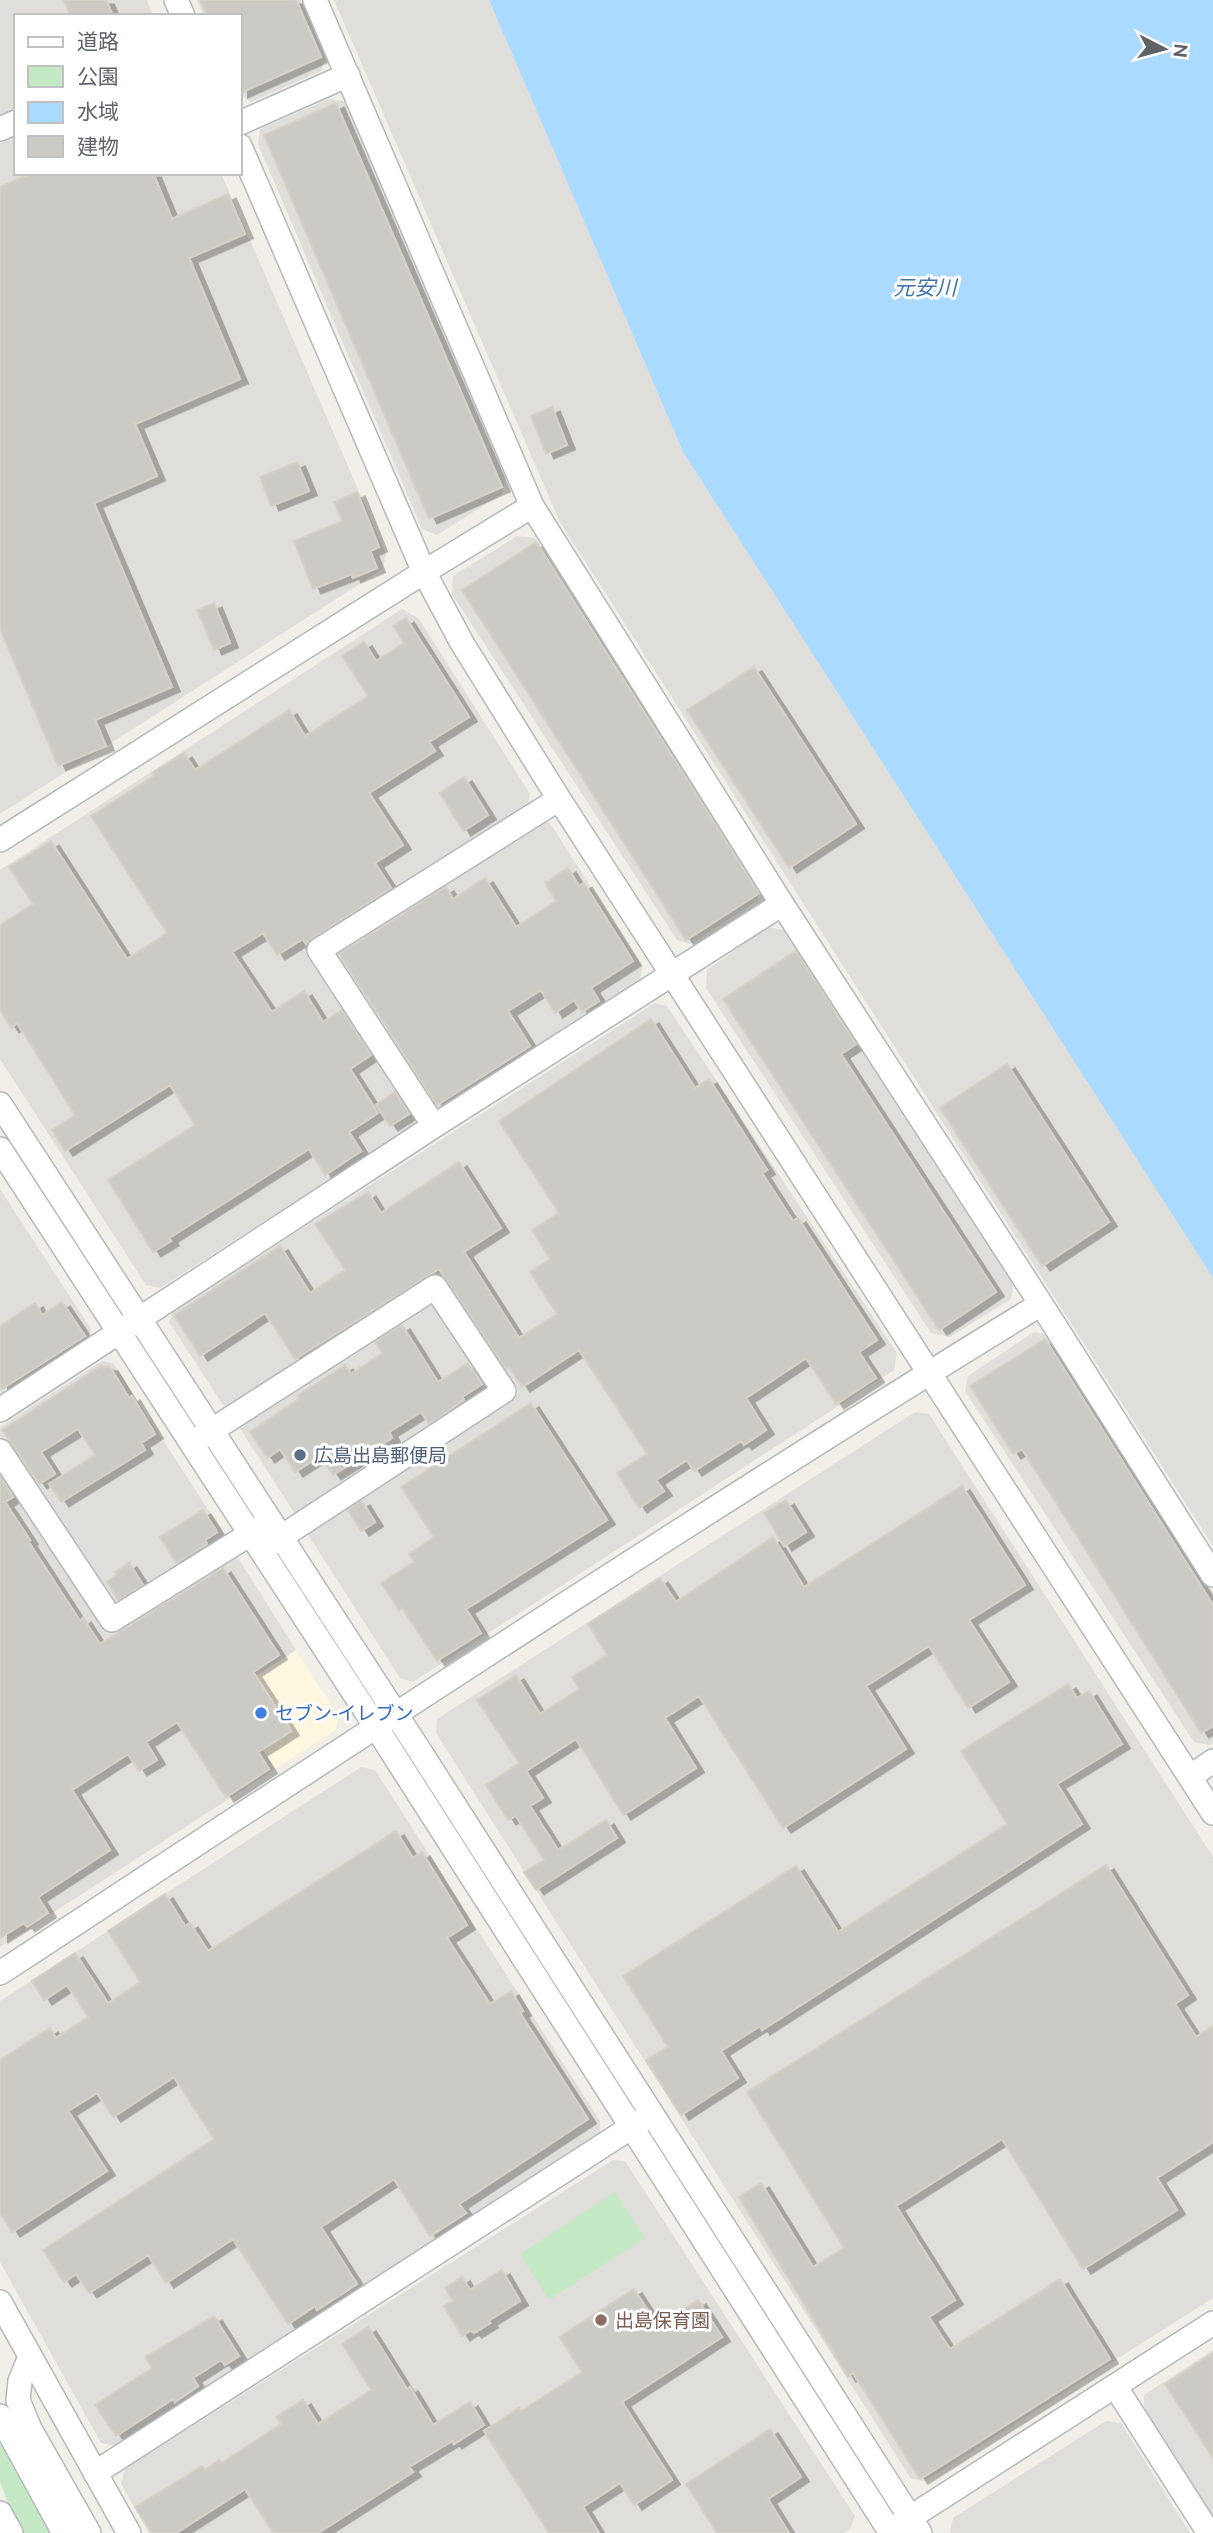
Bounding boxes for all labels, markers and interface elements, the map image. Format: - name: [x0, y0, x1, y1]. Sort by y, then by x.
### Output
- legend: [14, 14, 242, 175]
- north arrow: [1129, 14, 1199, 84]
- text: 道路: [77, 29, 119, 53]
- text: N: [1169, 43, 1193, 59]
- text: 公園: [77, 64, 119, 88]
- text: 水域: [77, 99, 119, 123]
- text: 建物: [77, 134, 119, 158]
- water label: 元安川: [894, 275, 958, 299]
- place label: 広島出島郵便局: [314, 1444, 447, 1466]
- marker: 広島出島郵便局: [292, 1447, 308, 1463]
- place label: セブン-イレブン: [275, 1702, 414, 1724]
- marker: セブン-イレブン: [253, 1705, 269, 1721]
- place label: 出島保育園: [615, 2309, 710, 2331]
- marker: 出島保育園: [593, 2312, 609, 2328]

